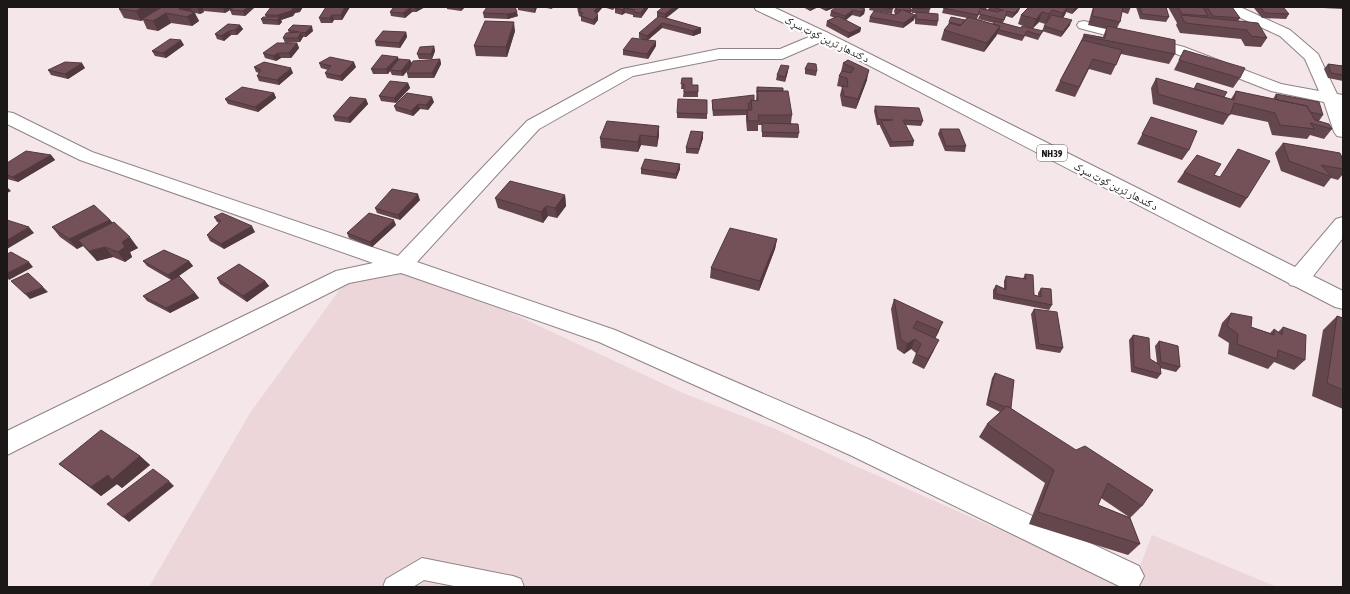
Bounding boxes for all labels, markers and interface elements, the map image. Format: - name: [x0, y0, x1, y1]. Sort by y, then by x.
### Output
- street label: د کندهار ترين کوټ سړک: [782, 13, 872, 66]
- road number: NH39: [1037, 145, 1067, 161]
- street label: د کندهار ترين کوټ سړک: [1072, 160, 1160, 213]

